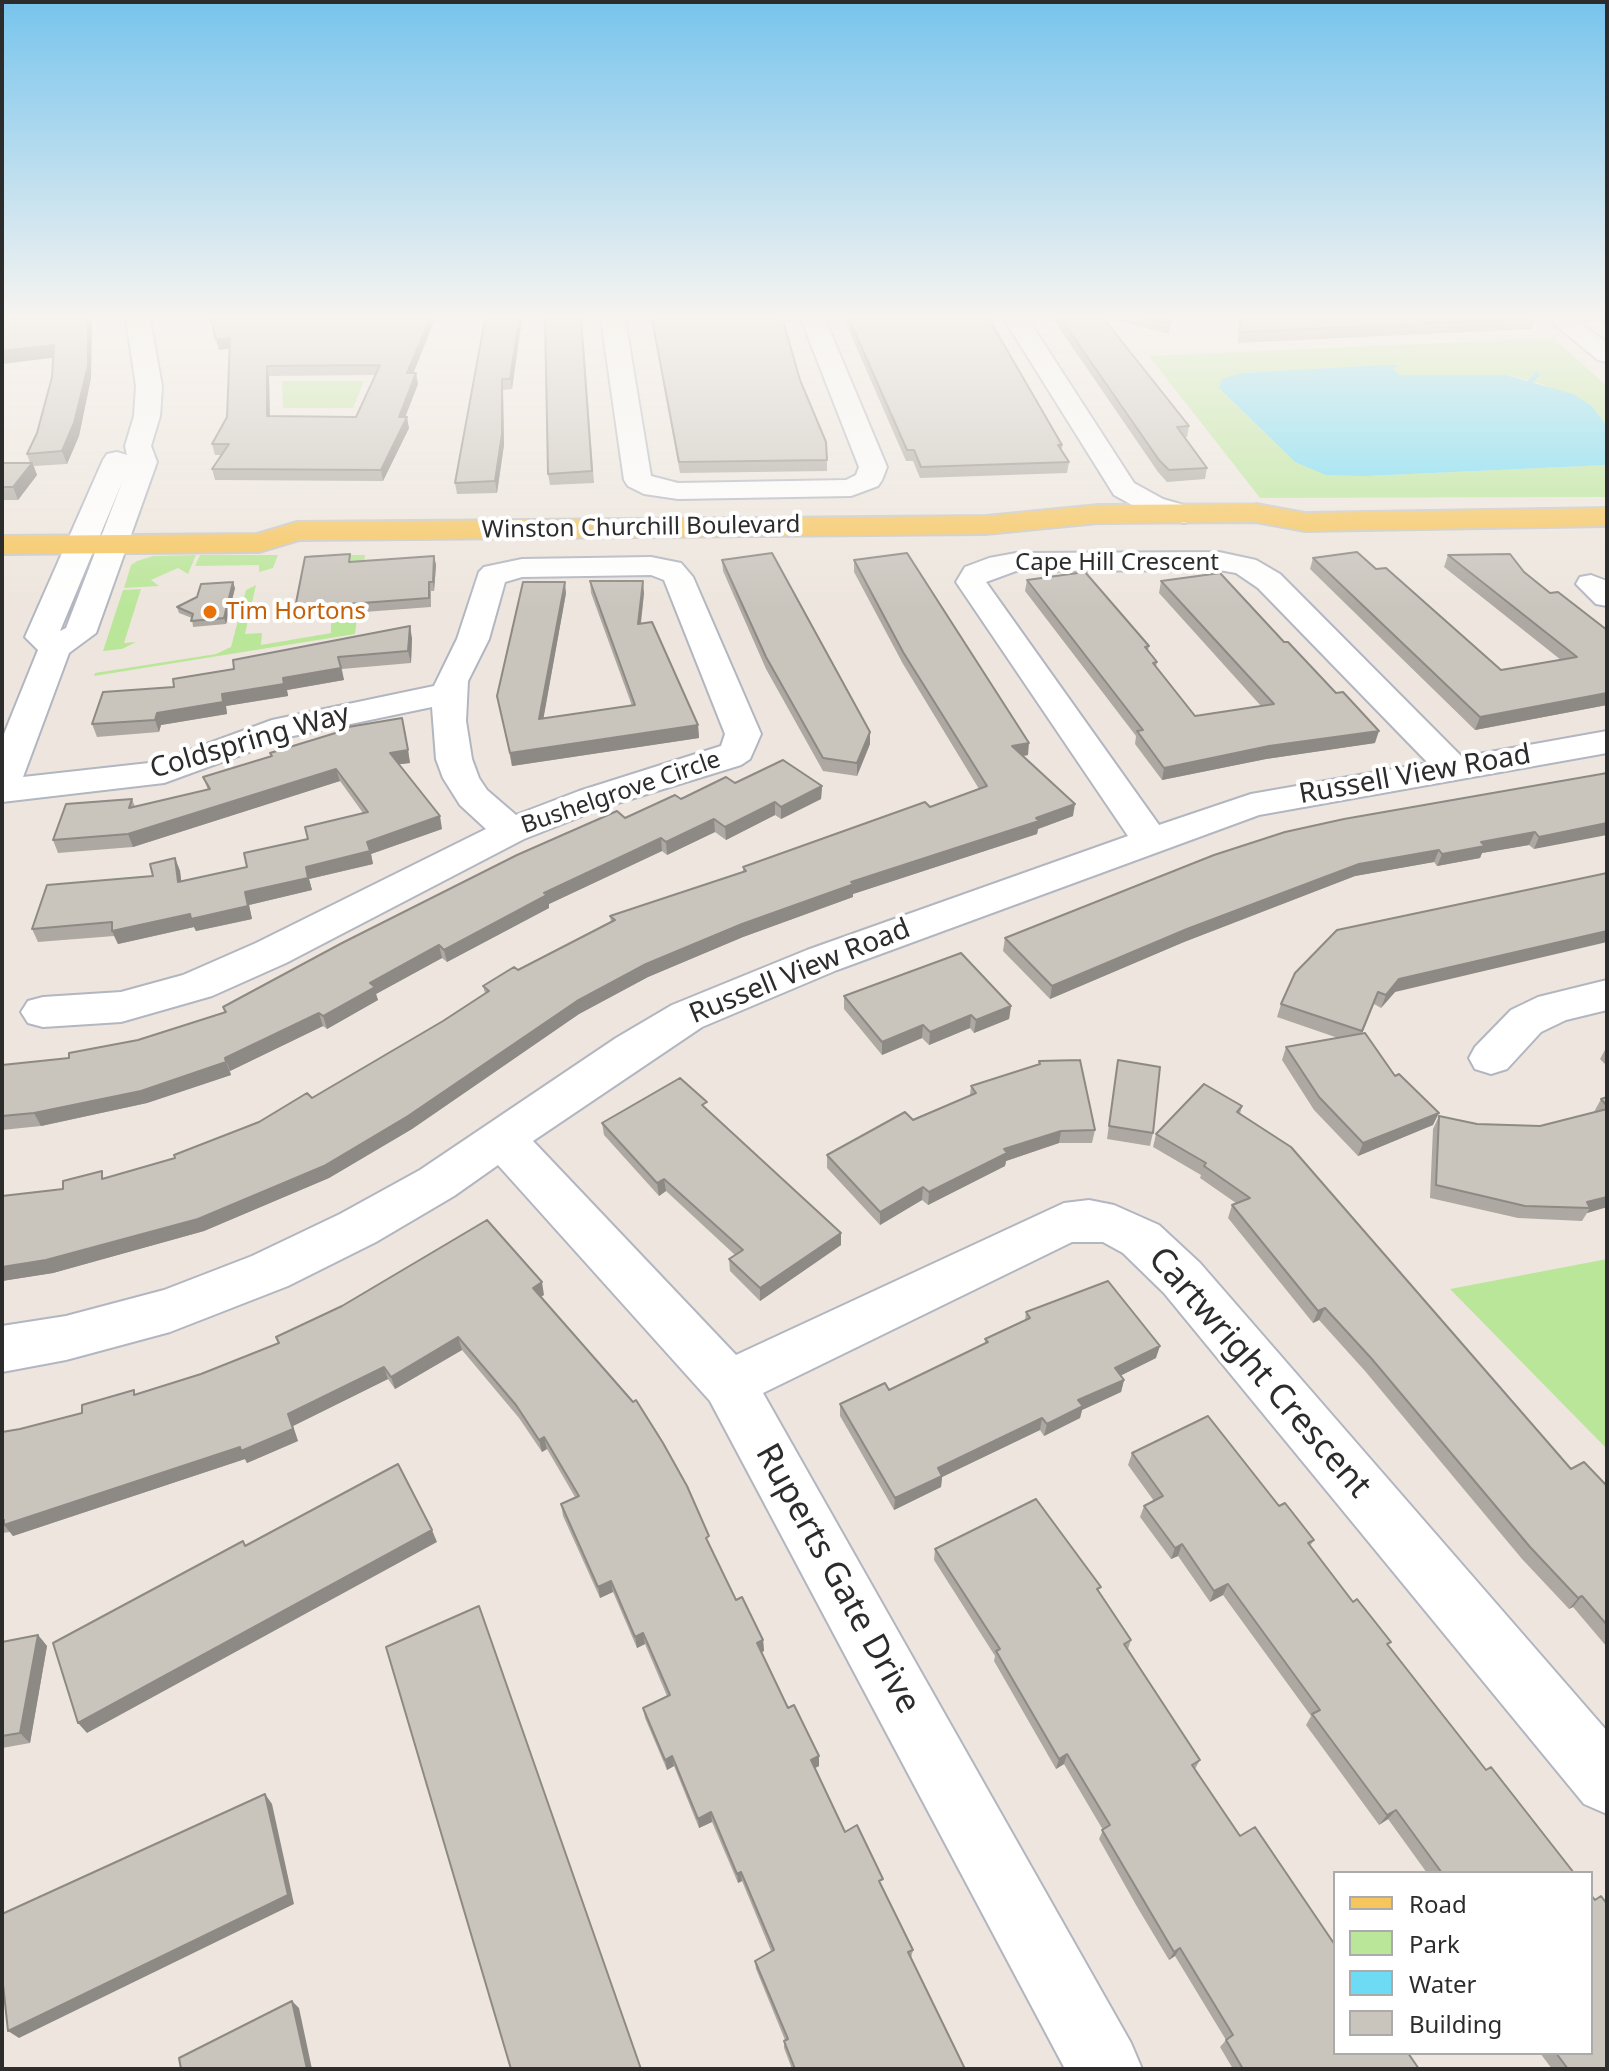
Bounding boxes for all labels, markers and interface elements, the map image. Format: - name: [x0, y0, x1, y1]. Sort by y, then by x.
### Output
- street label: Winston Churchill Boulevard: [481, 511, 801, 545]
- street label: Cape Hill Crescent: [1015, 549, 1219, 577]
- place label: Tim Hortons: [226, 598, 366, 626]
- marker: Tim Hortons: [201, 603, 219, 621]
- street label: Coldspring Way: [146, 697, 354, 787]
- street label: Russell View Road: [1296, 738, 1534, 812]
- street label: Bushelgrove Circle: [518, 745, 724, 841]
- street label: Russell View Road: [685, 912, 915, 1032]
- street label: Cartwright Crescent: [1139, 1239, 1379, 1507]
- street label: Ruperts Gate Drive: [746, 1437, 928, 1721]
- legend: [1333, 1871, 1593, 2055]
- text: Road: [1409, 1887, 1467, 1920]
- text: Park: [1409, 1927, 1460, 1960]
- text: Water: [1409, 1967, 1476, 2000]
- text: Building: [1409, 2007, 1502, 2040]

